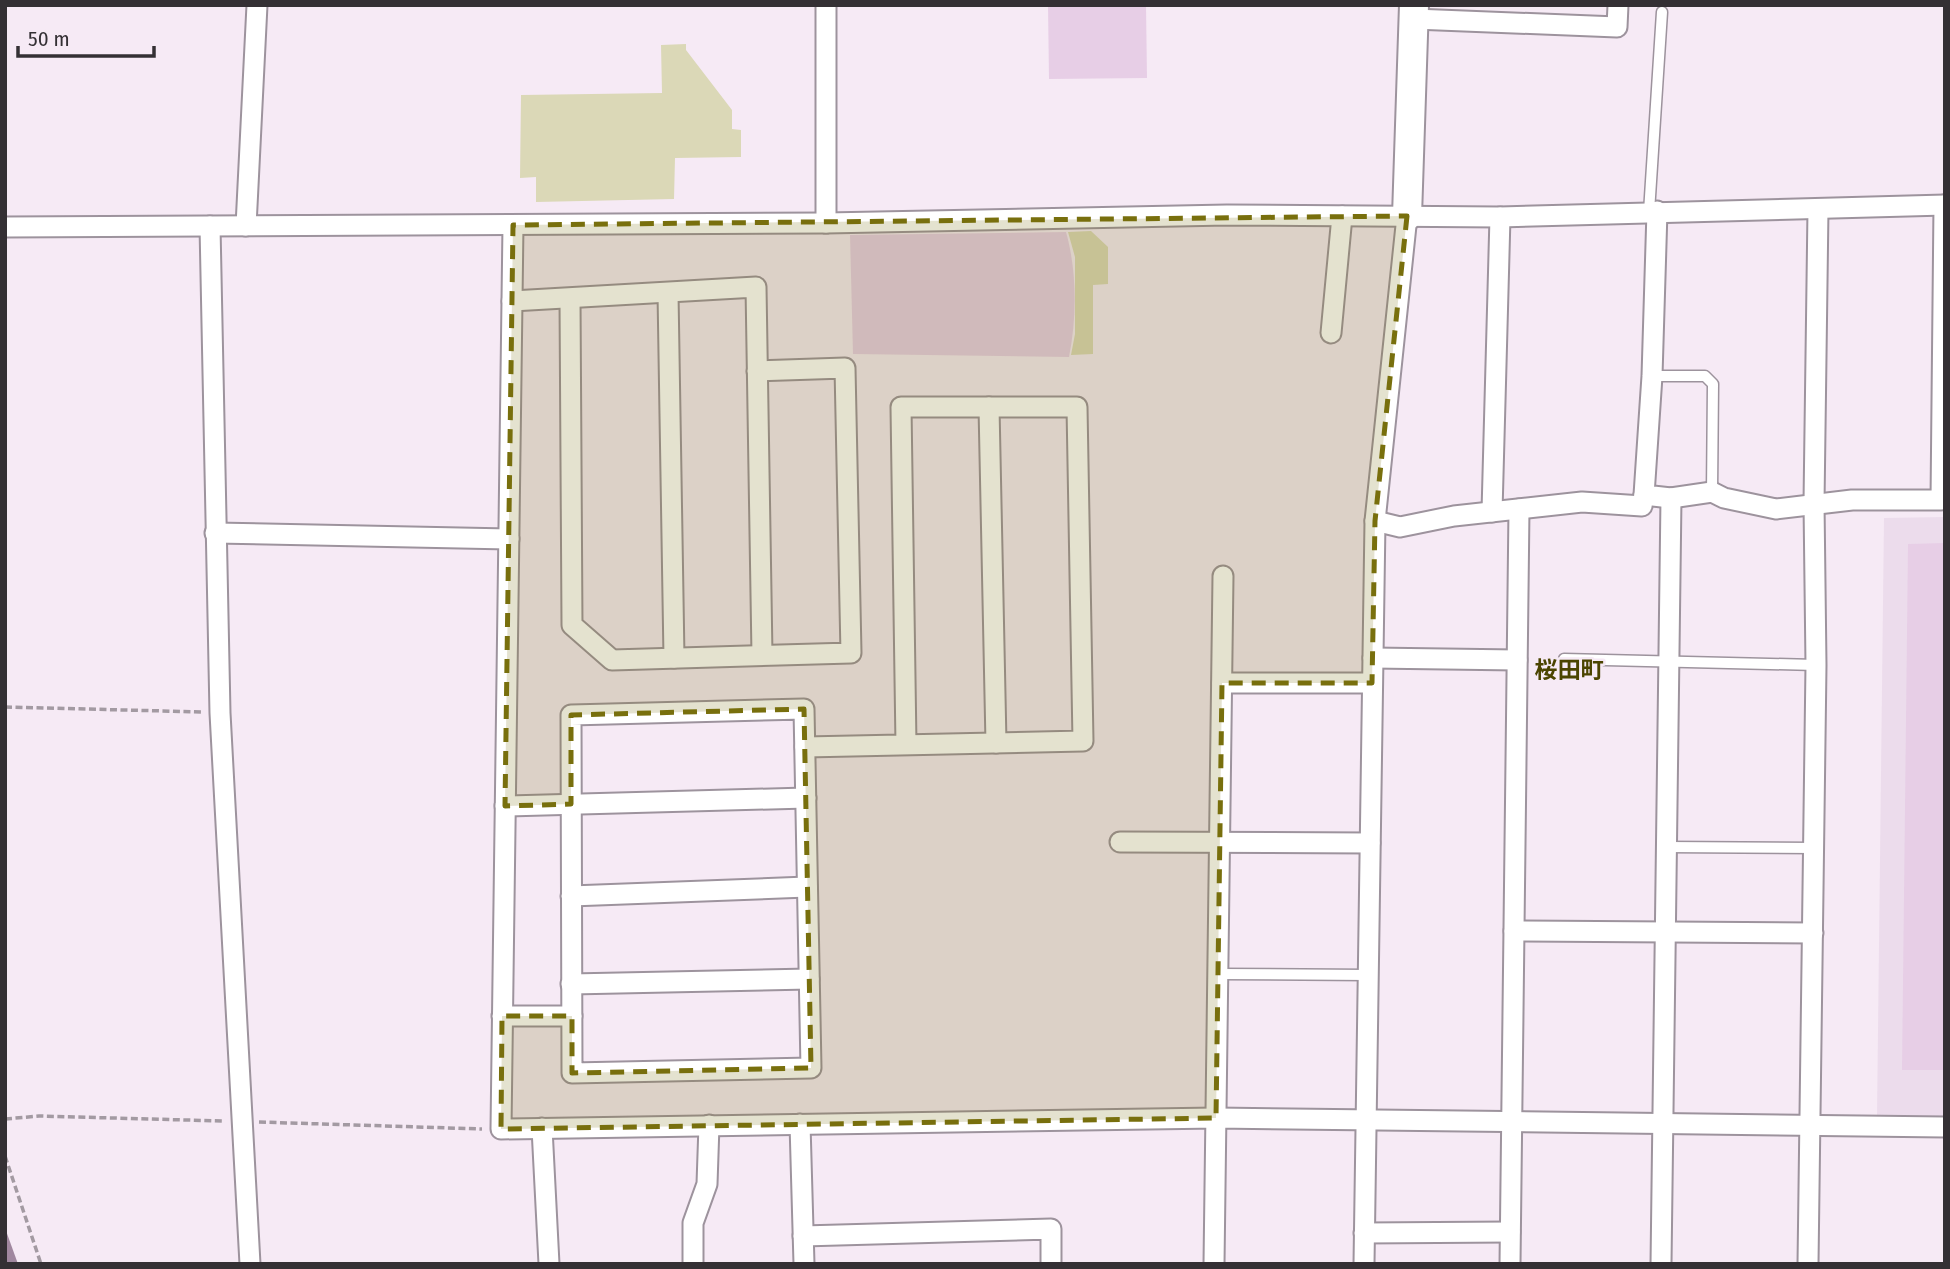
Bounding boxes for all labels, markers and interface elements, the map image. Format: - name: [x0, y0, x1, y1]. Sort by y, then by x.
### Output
- scale bar: [18, 14, 154, 58]
- text: 50 m: [28, 26, 70, 52]
- district label: 桜田町: [1535, 656, 1604, 684]

